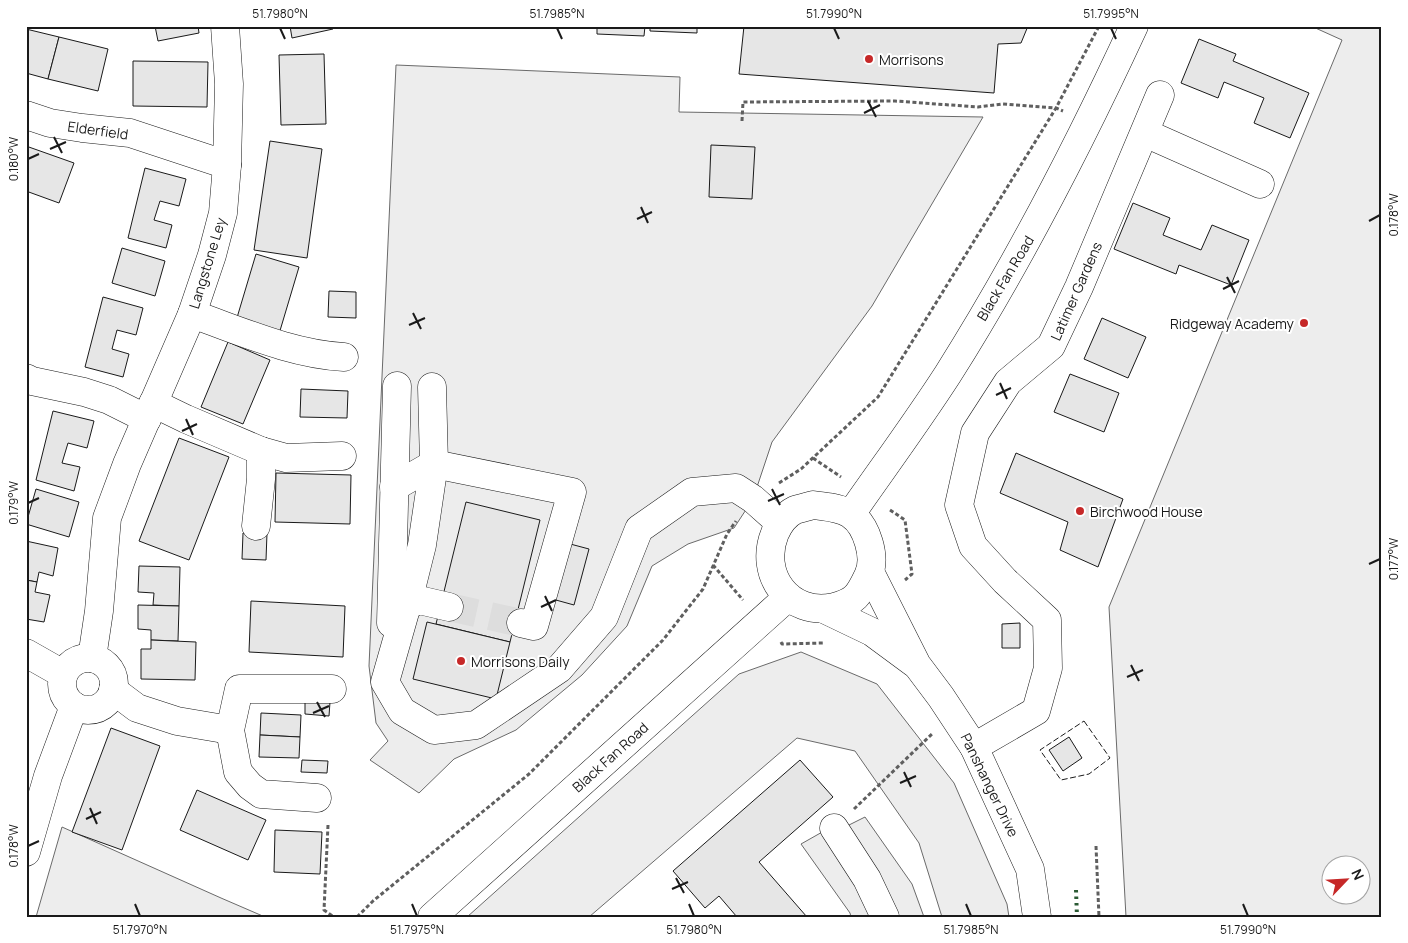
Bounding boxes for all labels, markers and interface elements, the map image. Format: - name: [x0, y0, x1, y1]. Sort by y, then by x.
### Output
- text: 51.7980°N: [252, 5, 308, 22]
- text: 51.7985°N: [529, 5, 585, 22]
- text: 51.7990°N: [806, 5, 862, 22]
- text: 51.7995°N: [1083, 5, 1139, 22]
- place label: Morrisons: [879, 50, 944, 69]
- marker: Morrisons: [863, 53, 875, 65]
- street label: Elderfield: [66, 116, 130, 144]
- text: 0.180°W: [5, 136, 22, 181]
- text: 0.178°W: [1385, 193, 1402, 237]
- street label: Langstone Ley: [184, 215, 230, 311]
- street label: Black Fan Road: [972, 232, 1038, 324]
- street label: Latimer Gardens: [1046, 239, 1106, 343]
- place label: Ridgeway Academy: [1170, 314, 1295, 333]
- marker: Ridgeway Academy: [1298, 317, 1310, 329]
- text: 0.179°W: [5, 480, 22, 525]
- place label: Birchwood House: [1090, 502, 1203, 521]
- marker: Birchwood House: [1074, 505, 1086, 517]
- text: 0.177°W: [1385, 537, 1402, 580]
- place label: Morrisons Daily: [471, 652, 570, 671]
- marker: Morrisons Daily: [455, 655, 467, 667]
- street label: Black Fan Road: [568, 718, 652, 796]
- street label: Panshanger Drive: [957, 730, 1023, 840]
- text: 0.178°W: [5, 824, 22, 868]
- north arrow: [1320, 856, 1370, 906]
- text: N: [1347, 866, 1369, 883]
- text: 51.7970°N: [113, 921, 167, 938]
- text: 51.7975°N: [390, 921, 444, 938]
- text: 51.7980°N: [666, 921, 722, 938]
- text: 51.7985°N: [943, 921, 999, 938]
- text: 51.7990°N: [1220, 921, 1276, 938]

